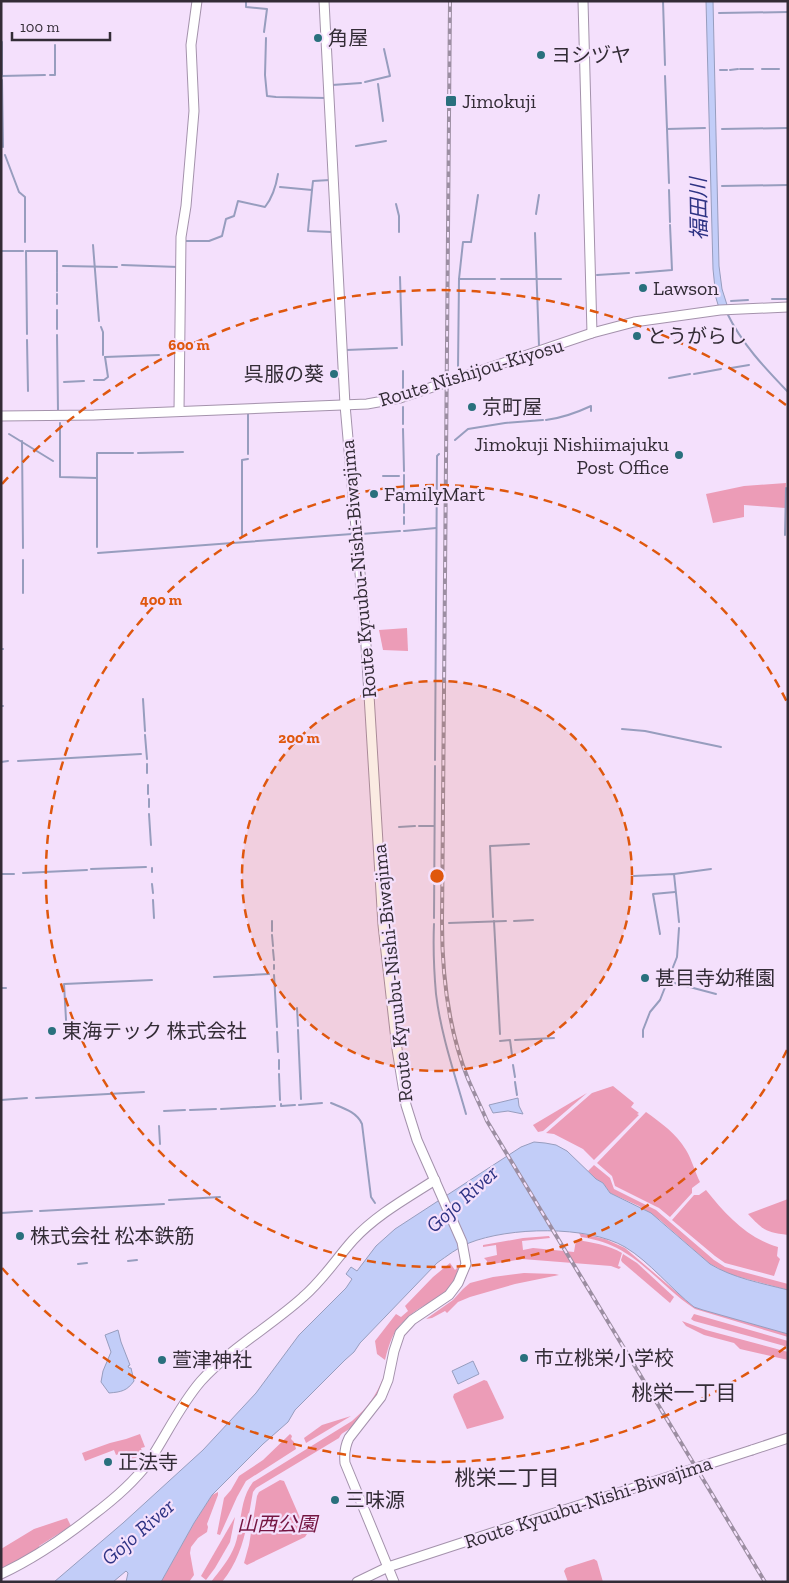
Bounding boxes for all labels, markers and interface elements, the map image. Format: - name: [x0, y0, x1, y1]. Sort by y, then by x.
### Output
- scale bar: [12, 10, 110, 42]
- text: 100 m: [20, 18, 59, 36]
- place label: 角屋: [328, 26, 368, 50]
- marker: 角屋: [312, 32, 324, 44]
- place label: ヨシヅヤ: [551, 43, 631, 67]
- marker: ヨシヅヤ: [535, 49, 547, 61]
- place label: Jimokuji: [462, 89, 537, 113]
- marker: Jimokuji: [444, 94, 458, 108]
- water label: 福田川: [685, 175, 712, 241]
- place label: Lawson: [653, 276, 719, 300]
- marker: Lawson: [637, 282, 649, 294]
- place label: とうがらし: [647, 324, 747, 348]
- marker: とうがらし: [631, 330, 643, 342]
- street label: Route Nishijou-Kiyosu: [376, 333, 566, 411]
- text: 600 m: [168, 336, 210, 354]
- place label: 呉服の葵: [244, 362, 324, 386]
- marker: 呉服の葵: [328, 368, 340, 380]
- place label: 京町屋: [482, 395, 542, 419]
- marker: 京町屋: [466, 401, 478, 413]
- place label: Jimokuji Nishiimajuku Post Office: [474, 432, 669, 479]
- street label: Route Kyuubu-Nishi-Biwajima: [335, 438, 381, 699]
- marker: Jimokuji Nishiimajuku Post Office: [673, 449, 685, 461]
- place label: FamilyMart: [384, 482, 485, 506]
- marker: FamilyMart: [368, 488, 380, 500]
- text: 400 m: [140, 591, 182, 609]
- text: 200 m: [278, 729, 320, 747]
- street label: Route Kyuubu-Nishi-Biwajima: [366, 842, 417, 1103]
- centre of rings: [428, 867, 446, 885]
- place label: 甚目寺幼稚園: [655, 966, 775, 990]
- marker: 甚目寺幼稚園: [639, 972, 651, 984]
- place label: 東海テック 株式会社: [62, 1019, 247, 1043]
- marker: 東海テック 株式会社: [46, 1025, 58, 1037]
- water label: Gojo River: [421, 1159, 503, 1237]
- place label: 株式会社 松本鉄筋: [30, 1224, 195, 1248]
- marker: 株式会社 松本鉄筋: [14, 1230, 26, 1242]
- place label: 市立桃栄小学校: [534, 1346, 674, 1370]
- place label: 萱津神社: [172, 1348, 252, 1372]
- marker: 市立桃栄小学校: [518, 1352, 530, 1364]
- marker: 萱津神社: [156, 1354, 168, 1366]
- district label: 桃栄一丁目: [632, 1380, 737, 1405]
- place label: 正法寺: [118, 1450, 178, 1474]
- street label: Route Kyuubu-Nishi-Biwajima: [461, 1450, 715, 1553]
- marker: 正法寺: [102, 1456, 114, 1468]
- district label: 桃栄二丁目: [455, 1465, 560, 1490]
- place label: 三味源: [345, 1488, 405, 1512]
- water label: Gojo River: [96, 1493, 180, 1570]
- marker: 三味源: [329, 1494, 341, 1506]
- park label: 山西公園: [237, 1512, 320, 1536]

